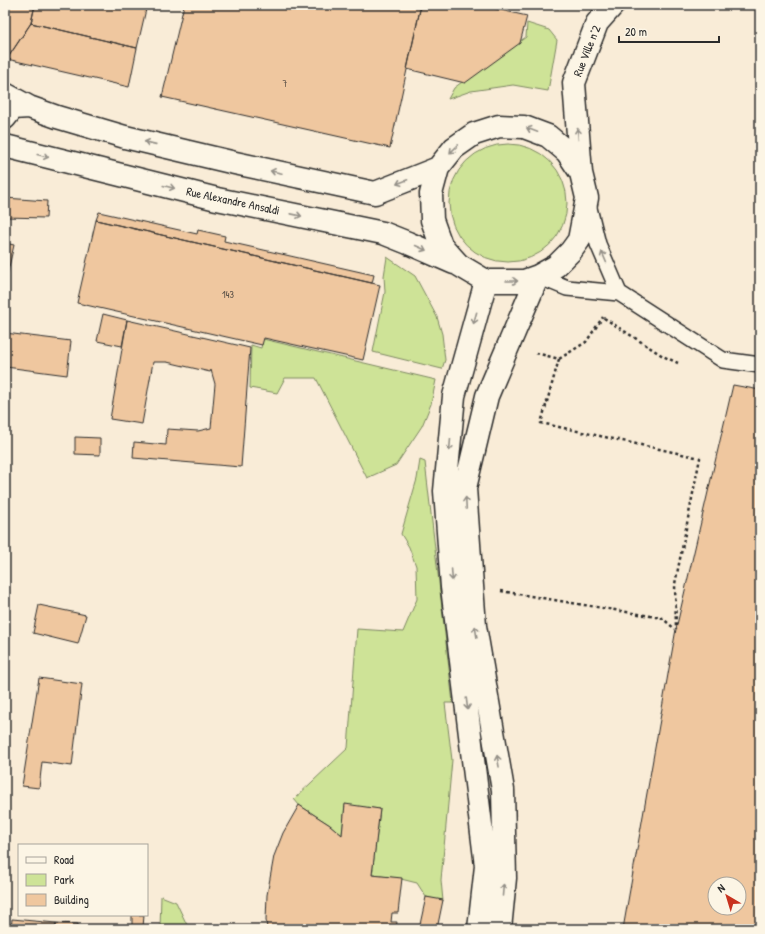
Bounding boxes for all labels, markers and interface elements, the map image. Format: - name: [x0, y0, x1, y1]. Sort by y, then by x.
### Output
- scale bar: [619, 18, 719, 44]
- street label: Rue Ville n°2: [569, 22, 605, 79]
- text: 20 m: [625, 23, 647, 40]
- house number: 7: [283, 77, 288, 90]
- one-way arrow: [526, 126, 538, 134]
- one-way arrow: [574, 128, 581, 141]
- one-way arrow: [143, 139, 156, 146]
- one-way arrow: [449, 144, 459, 153]
- one-way arrow: [36, 152, 49, 160]
- one-way arrow: [270, 168, 283, 176]
- one-way arrow: [397, 179, 409, 187]
- street label: Rue Alexandre Ansaldi: [185, 182, 281, 219]
- one-way arrow: [162, 183, 175, 191]
- one-way arrow: [289, 211, 302, 219]
- one-way arrow: [415, 245, 427, 252]
- one-way arrow: [600, 252, 607, 264]
- one-way arrow: [505, 277, 518, 285]
- house number: 143: [222, 288, 234, 301]
- one-way arrow: [471, 312, 478, 325]
- one-way arrow: [446, 438, 453, 451]
- one-way arrow: [463, 497, 470, 510]
- one-way arrow: [448, 568, 455, 581]
- one-way arrow: [472, 626, 480, 639]
- one-way arrow: [463, 697, 470, 710]
- one-way arrow: [493, 755, 501, 768]
- legend: [18, 844, 148, 916]
- text: Road: [54, 851, 74, 868]
- text: Park: [54, 871, 74, 888]
- north arrow: [707, 876, 747, 916]
- text: N: [714, 881, 728, 895]
- one-way arrow: [500, 884, 507, 897]
- text: Building: [54, 891, 89, 908]

